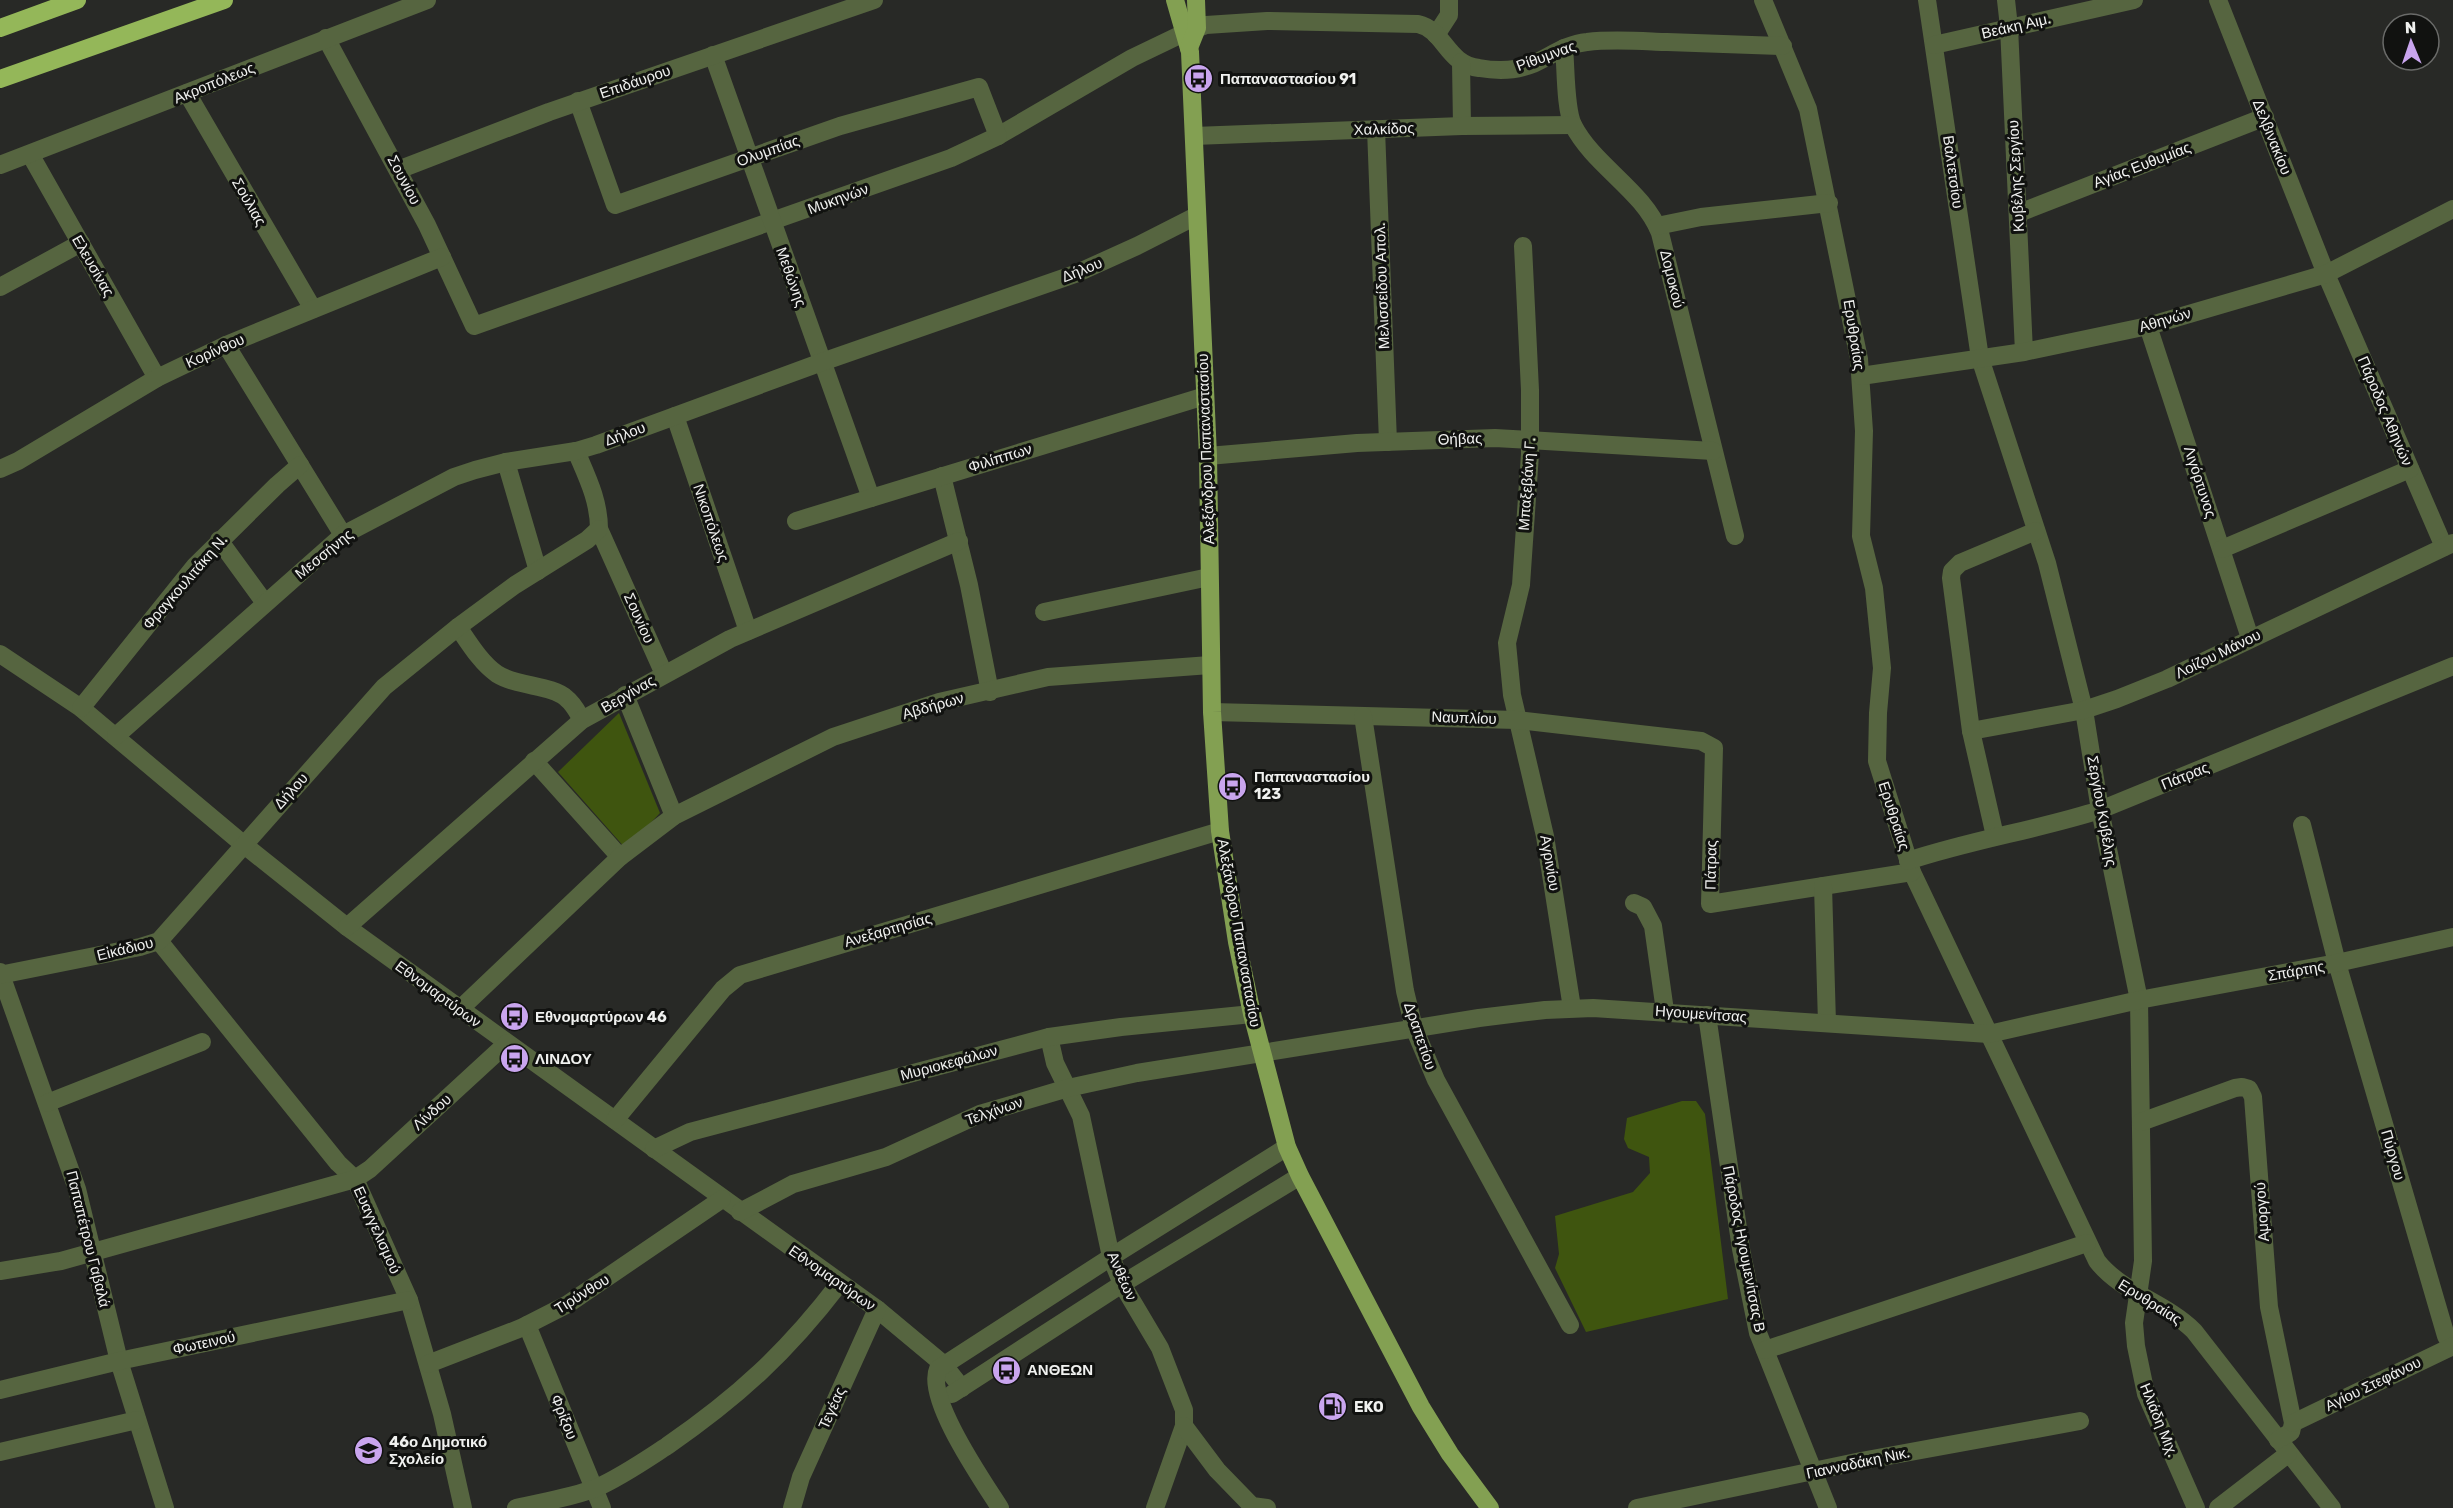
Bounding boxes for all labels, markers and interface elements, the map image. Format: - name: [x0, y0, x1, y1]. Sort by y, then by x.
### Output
- street label: Βεάκη Αιμ.: [1980, 9, 2052, 43]
- north arrow: [2381, 12, 2441, 72]
- text: N: [2404, 18, 2417, 37]
- street label: Ρίθυμνας: [1514, 37, 1578, 75]
- street label: Ακροπόλεως: [171, 59, 257, 107]
- street label: Επιδάυρου: [597, 61, 673, 103]
- bus stop icon: Παπαναστασίου 91: [1183, 63, 1215, 95]
- place label: Παπαναστασίου 91: [1220, 70, 1356, 88]
- street label: Δελβινακίου: [2249, 97, 2295, 177]
- street label: Χαλκίδος: [1353, 119, 1415, 139]
- street label: Κυβέλης Σεργίου: [2004, 120, 2028, 232]
- street label: Ολυμπίας: [734, 131, 802, 171]
- street label: Βαλτετσίου: [1939, 134, 1967, 210]
- street label: Αγίας Ευθυμίας: [2091, 138, 2193, 192]
- street label: Σουνίου: [384, 152, 424, 208]
- street label: Σούλιας: [228, 175, 270, 229]
- street label: Μυκηνών: [805, 180, 871, 218]
- street label: Μελισσείδου Απολ.: [1371, 222, 1393, 350]
- street label: Ελευσίνας: [68, 232, 118, 300]
- street label: Μεθώνης: [772, 245, 810, 309]
- street label: Δομοκού: [1656, 248, 1688, 310]
- street label: Δήλου: [1059, 254, 1105, 286]
- street label: Ερυθραίας: [1840, 298, 1868, 372]
- street label: Αθηνών: [2137, 304, 2193, 336]
- street label: Κορίνθου: [183, 330, 247, 372]
- street label: Αλεξάνδρου Παπαναστασίου: [1194, 353, 1218, 545]
- street label: Πάροδος Αθηνών: [2354, 353, 2416, 469]
- street label: Δήλου: [602, 418, 648, 450]
- street label: Θήβας: [1437, 429, 1483, 449]
- street label: Μπαξεβάνη Γ.: [1515, 437, 1539, 531]
- street label: Φιλίππων: [966, 440, 1034, 476]
- street label: Λιγόρτυνος: [2180, 444, 2220, 520]
- street label: Νικοπόλεως: [689, 482, 733, 564]
- street label: Μεσσήνης: [291, 525, 357, 583]
- street label: Φραγκουλιτάκη Ν.: [139, 531, 231, 633]
- street label: Σουνίου: [620, 590, 658, 646]
- street label: Λοίζου Μάνου: [2172, 626, 2264, 682]
- street label: Βεργίνας: [598, 671, 658, 717]
- street label: Αβδήρων: [900, 689, 966, 723]
- street label: Ναυπλίου: [1431, 708, 1497, 728]
- street label: Σεργίου Κυβέλης: [2083, 754, 2121, 868]
- street label: Πάτρας: [2159, 758, 2211, 794]
- place label: Παπαναστασίου 123: [1254, 768, 1370, 803]
- street label: Δήλου: [270, 769, 312, 813]
- bus stop icon: Παπαναστασίου 123: [1217, 770, 1249, 802]
- street label: Ερυθραίας: [1874, 779, 1914, 853]
- street label: Αγρινίου: [1536, 834, 1564, 892]
- street label: Αλεξάνδρου Παπαναστασίου: [1214, 837, 1264, 1029]
- street label: Πάτρας: [1702, 840, 1720, 890]
- street label: Ανεξαρτησίας: [842, 909, 934, 951]
- street label: Εἰκάδιου: [95, 933, 155, 965]
- street label: Εθνομαρτύρων: [392, 957, 484, 1031]
- street label: Σπάρτης: [2266, 957, 2326, 985]
- street label: Δραπετίου: [1400, 1000, 1440, 1072]
- bus stop icon: Εθνομαρτύρων 46: [498, 1001, 530, 1033]
- street label: Ηγουμενίτσας: [1655, 1002, 1747, 1026]
- place label: Εθνομαρτύρων 46: [535, 1008, 667, 1026]
- street label: Μυριοκεφάλων: [898, 1041, 1000, 1085]
- bus stop icon: ΛΙΝΔΟΥ: [498, 1043, 530, 1075]
- place label: ΛΙΝΔΟΥ: [535, 1050, 592, 1068]
- street label: Λίνδου: [409, 1090, 455, 1134]
- street label: Τελχίνων: [963, 1093, 1025, 1129]
- street label: Πύργου: [2377, 1128, 2409, 1182]
- street label: Πάροδος Ηγουμενίτσας Β: [1719, 1164, 1769, 1334]
- street label: Παπαπέτρου Γαβαλά: [62, 1169, 114, 1310]
- street label: Αμοργού: [2251, 1182, 2273, 1242]
- street label: Ευαγγελισμού: [350, 1183, 404, 1277]
- street label: Εθνομαρτύρων: [785, 1241, 879, 1315]
- street label: Ανθέων: [1103, 1249, 1141, 1303]
- street label: Τιρύνθου: [551, 1270, 613, 1318]
- street label: Ερυθραίας: [2115, 1275, 2185, 1329]
- street label: Φωτεινού: [171, 1328, 237, 1358]
- street label: Αγίου Στεφάνου: [2322, 1353, 2424, 1415]
- bus stop icon: ΑΝΘΕΩΝ: [990, 1354, 1022, 1386]
- place label: ΑΝΘΕΩΝ: [1027, 1361, 1093, 1379]
- street label: Ηλιάδη Μιχ.: [2136, 1380, 2182, 1460]
- street label: Τεγέας: [815, 1384, 849, 1432]
- fuel station icon: EKO: [1317, 1391, 1349, 1423]
- street label: Φρίξου: [547, 1392, 581, 1442]
- place label: EKO: [1354, 1398, 1384, 1416]
- place label: 46ο Δημοτικό Σχολείο: [389, 1433, 487, 1468]
- school or university icon: 46ο Δημοτικό Σχολείο: [352, 1435, 384, 1467]
- street label: Γιανναδάκη Νικ.: [1805, 1443, 1911, 1483]

